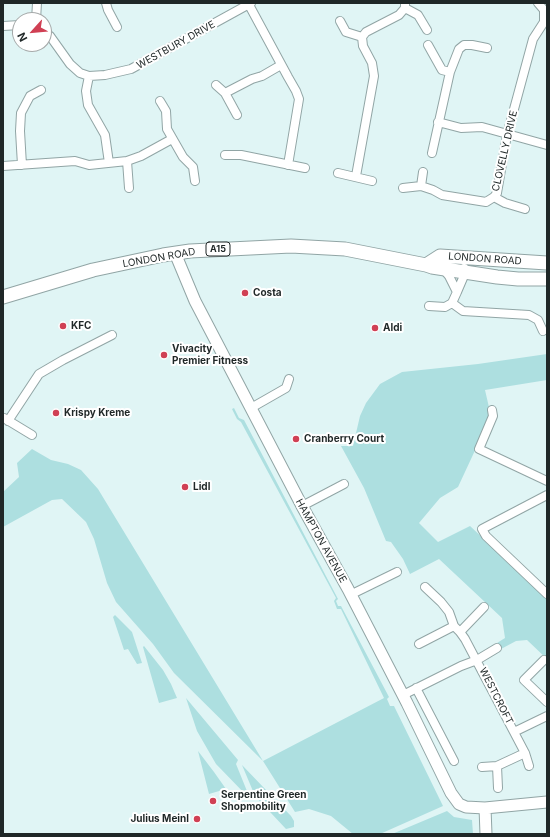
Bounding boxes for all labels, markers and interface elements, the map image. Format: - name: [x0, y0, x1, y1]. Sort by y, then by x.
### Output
- north arrow: [12, 12, 52, 52]
- street label: WESTBURY DRIVE: [135, 18, 217, 72]
- text: N: [14, 30, 30, 44]
- street label: CLOVELLY DRIVE: [490, 109, 520, 193]
- road number: A15: [206, 242, 230, 256]
- street label: LONDON ROAD: [122, 246, 196, 270]
- street label: LONDON ROAD: [448, 250, 522, 268]
- place label: Costa: [253, 287, 282, 299]
- marker: Costa: [240, 288, 250, 298]
- place label: KFC: [71, 320, 91, 332]
- marker: KFC: [58, 321, 68, 331]
- place label: Aldi: [383, 322, 402, 334]
- marker: Aldi: [370, 323, 380, 333]
- place label: Vivacity Premier Fitness: [172, 343, 248, 366]
- marker: Vivacity Premier Fitness: [159, 350, 169, 360]
- place label: Krispy Kreme: [64, 407, 130, 419]
- marker: Krispy Kreme: [51, 408, 61, 418]
- place label: Cranberry Court: [304, 433, 384, 445]
- marker: Cranberry Court: [291, 434, 301, 444]
- place label: Lidl: [193, 481, 210, 493]
- marker: Lidl: [180, 482, 190, 492]
- street label: HAMPTON AVENUE: [293, 497, 349, 585]
- street label: WESTCROFT: [477, 666, 515, 726]
- place label: Serpentine Green Shopmobility: [221, 789, 307, 812]
- marker: Serpentine Green Shopmobility: [208, 796, 218, 806]
- place label: Julius Meinl: [130, 813, 189, 825]
- marker: Julius Meinl: [192, 814, 202, 824]

